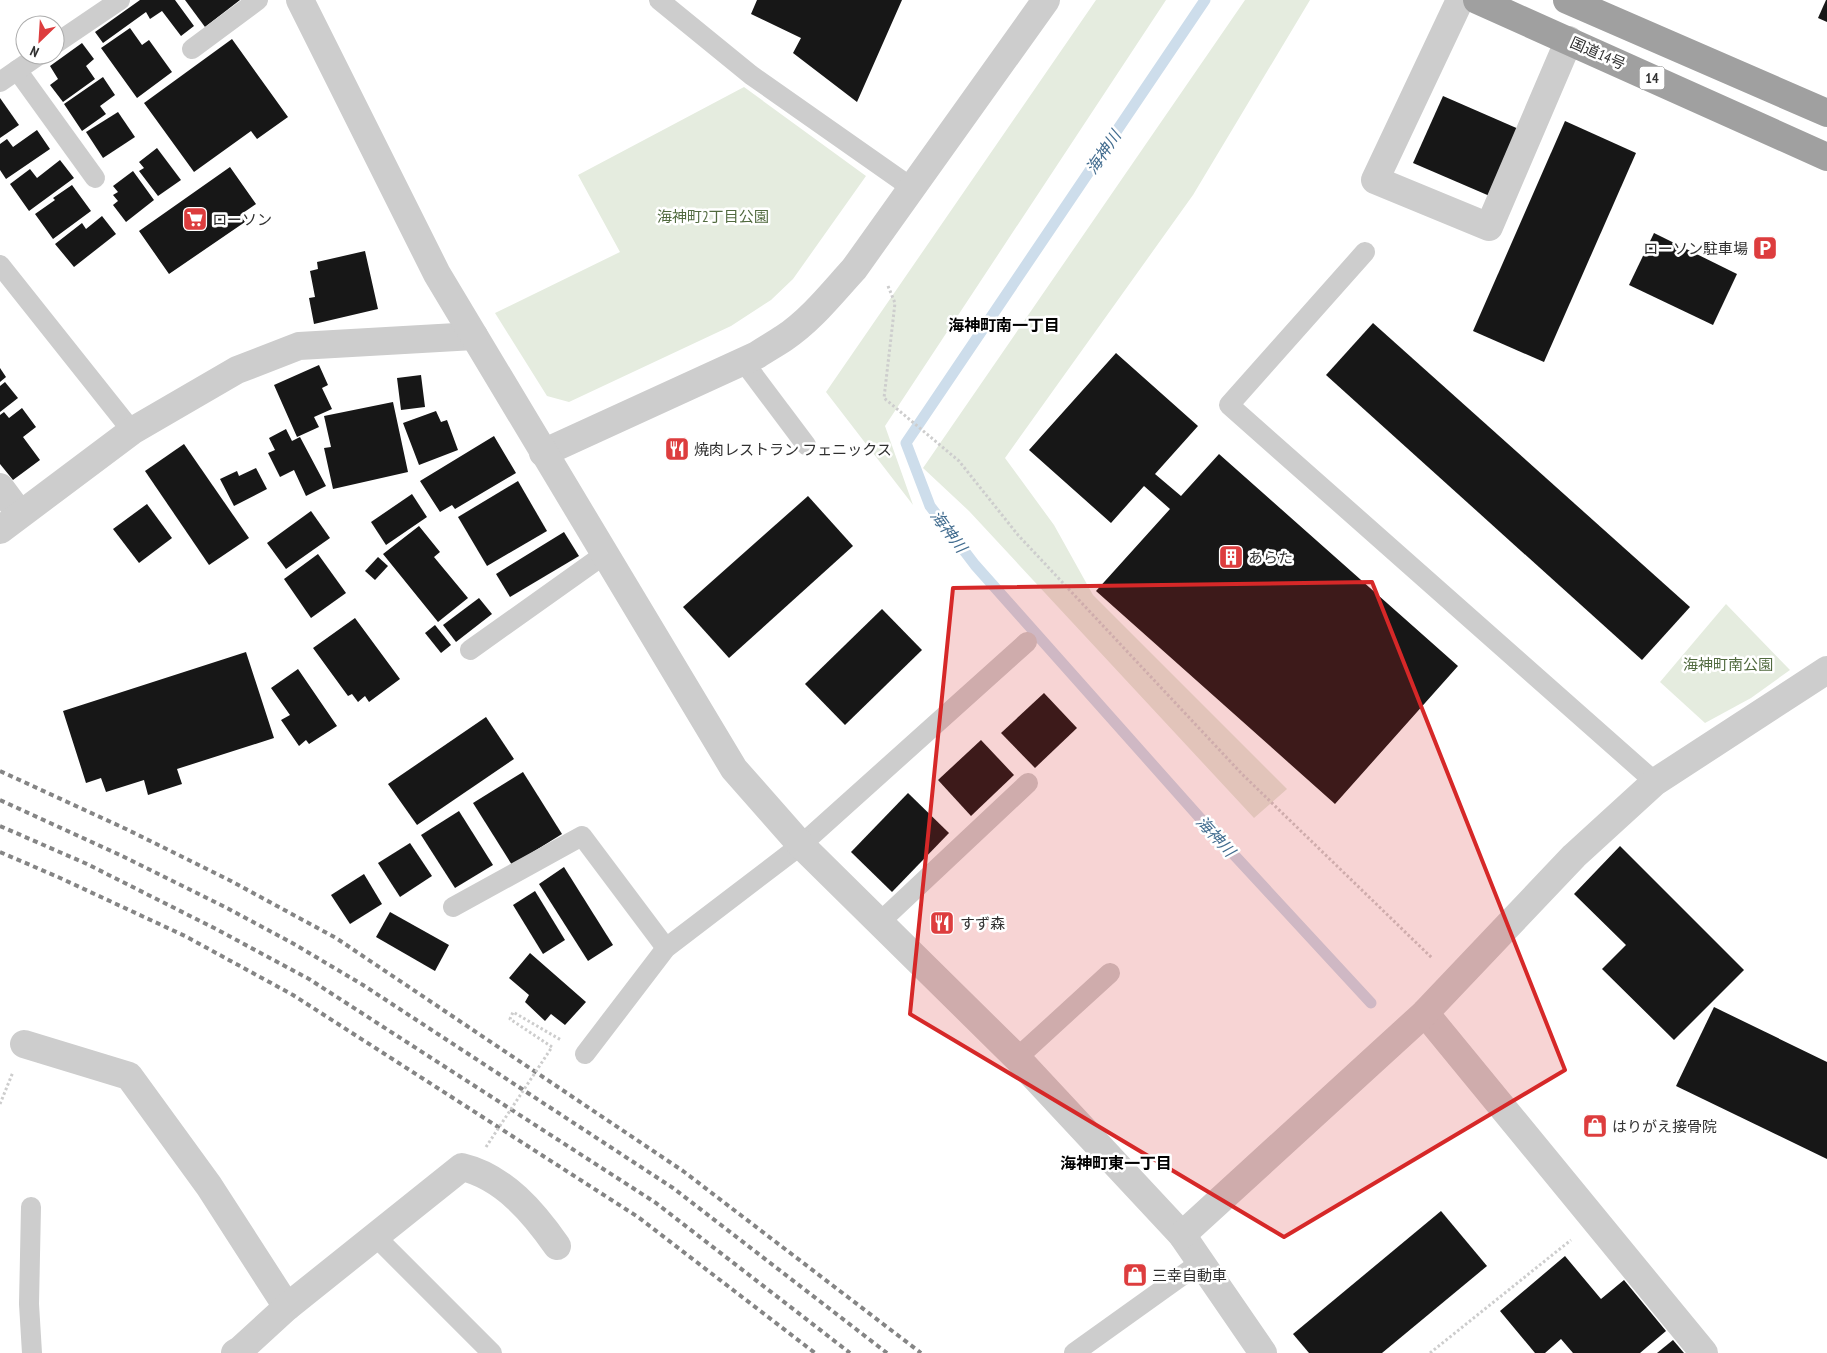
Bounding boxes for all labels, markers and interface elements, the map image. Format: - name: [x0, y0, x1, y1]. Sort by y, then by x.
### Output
- north arrow: [15, 15, 65, 65]
- street label: 国道14号: [1567, 32, 1629, 74]
- text: N: [27, 42, 42, 62]
- road number: 14: [1640, 66, 1664, 90]
- water label: 海神川: [1081, 125, 1126, 177]
- supermarket icon: ローソン: [182, 206, 208, 232]
- park label: 海神町2丁目公園: [657, 207, 769, 226]
- place label: ローソン: [212, 210, 272, 229]
- parking icon: ローソン駐車場: [1752, 235, 1778, 261]
- place label: ローソン駐車場: [1643, 239, 1748, 258]
- district label: 海神町南一丁目: [948, 315, 1060, 335]
- restaurant icon: 焼肉レストラン フェニックス: [664, 436, 690, 462]
- place label: 焼肉レストラン フェニックス: [694, 440, 892, 459]
- water label: 海神川: [927, 506, 973, 558]
- building icon: あらた: [1218, 544, 1244, 570]
- place label: あらた: [1248, 548, 1293, 567]
- park label: 海神町南公園: [1683, 655, 1773, 674]
- water label: 海神川: [1192, 812, 1241, 862]
- restaurant icon: すず森: [929, 910, 955, 936]
- place label: すず森: [960, 914, 1005, 933]
- shop icon: はりがえ接骨院: [1582, 1113, 1608, 1139]
- place label: はりがえ接骨院: [1612, 1117, 1717, 1136]
- district label: 海神町東一丁目: [1060, 1153, 1172, 1173]
- shop icon: 三幸自動車: [1122, 1262, 1148, 1288]
- place label: 三幸自動車: [1152, 1266, 1227, 1285]

